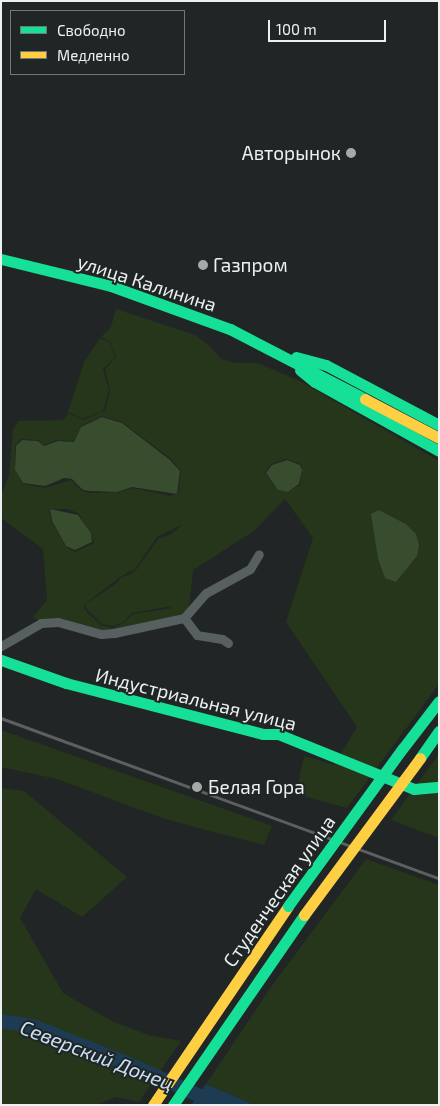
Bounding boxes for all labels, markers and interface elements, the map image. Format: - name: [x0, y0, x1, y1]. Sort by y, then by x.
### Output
- legend: [10, 10, 185, 75]
- scale bar: [270, 10, 388, 42]
- text: 100 m: [276, 20, 317, 38]
- text: Свободно: [57, 21, 126, 39]
- text: Медленно: [57, 46, 130, 64]
- place label: Авторынок: [242, 142, 341, 164]
- marker: Авторынок: [345, 147, 357, 159]
- street label: улица Калинина: [75, 250, 219, 316]
- place label: Газпром: [213, 254, 288, 276]
- marker: Газпром: [197, 259, 209, 271]
- street label: Индустриальная улица: [93, 663, 299, 735]
- place label: Белая Гора: [208, 776, 305, 798]
- marker: Белая Гора: [190, 780, 204, 794]
- street label: Студенческая улица: [218, 811, 340, 971]
- water label: Северский Донец: [17, 1015, 177, 1095]

